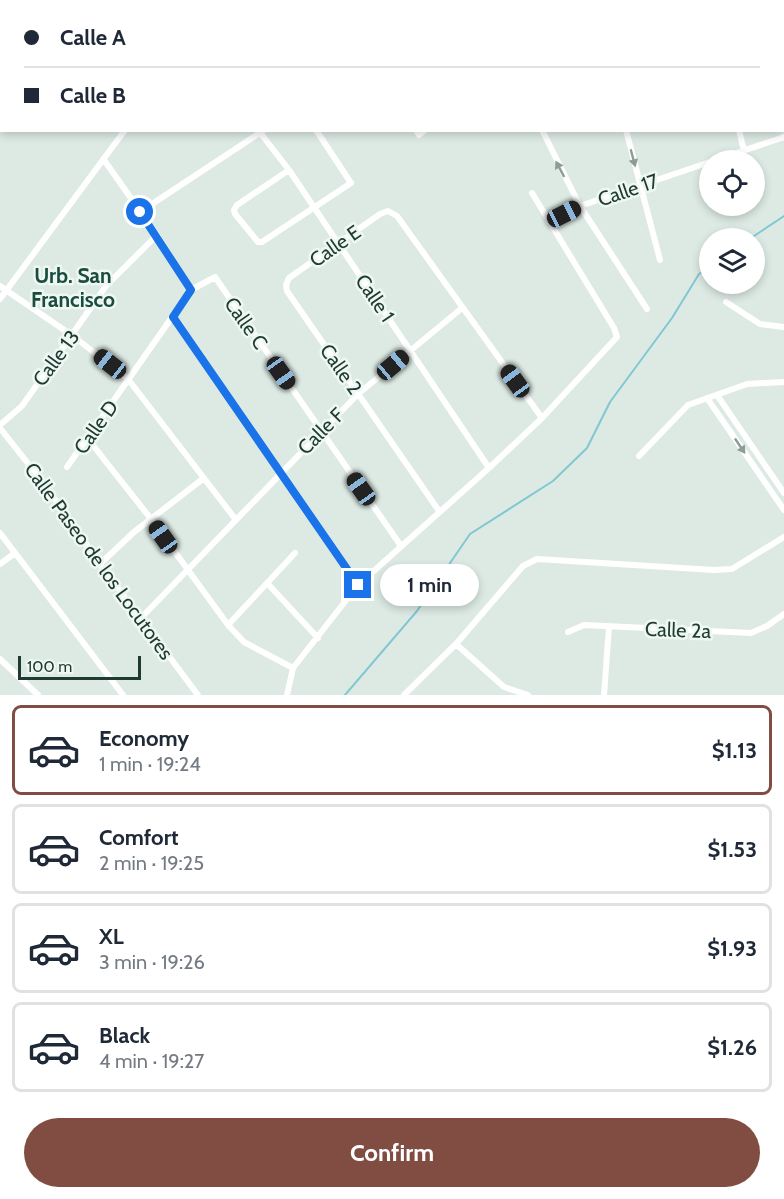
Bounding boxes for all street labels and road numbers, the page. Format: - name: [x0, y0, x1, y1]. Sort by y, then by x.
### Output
- street label: Calle 17: [595, 168, 661, 212]
- street label: Calle E: [305, 220, 365, 272]
- street label: Calle 1: [350, 270, 400, 326]
- street label: Calle C: [219, 292, 273, 354]
- street label: Calle 13: [28, 325, 84, 391]
- street label: Calle 2: [315, 339, 367, 399]
- street label: Calle D: [69, 395, 123, 459]
- street label: Calle F: [293, 402, 350, 459]
- street label: Calle Paseo de los Locutores: [19, 458, 179, 664]
- street label: Calle 2a: [645, 617, 712, 643]

